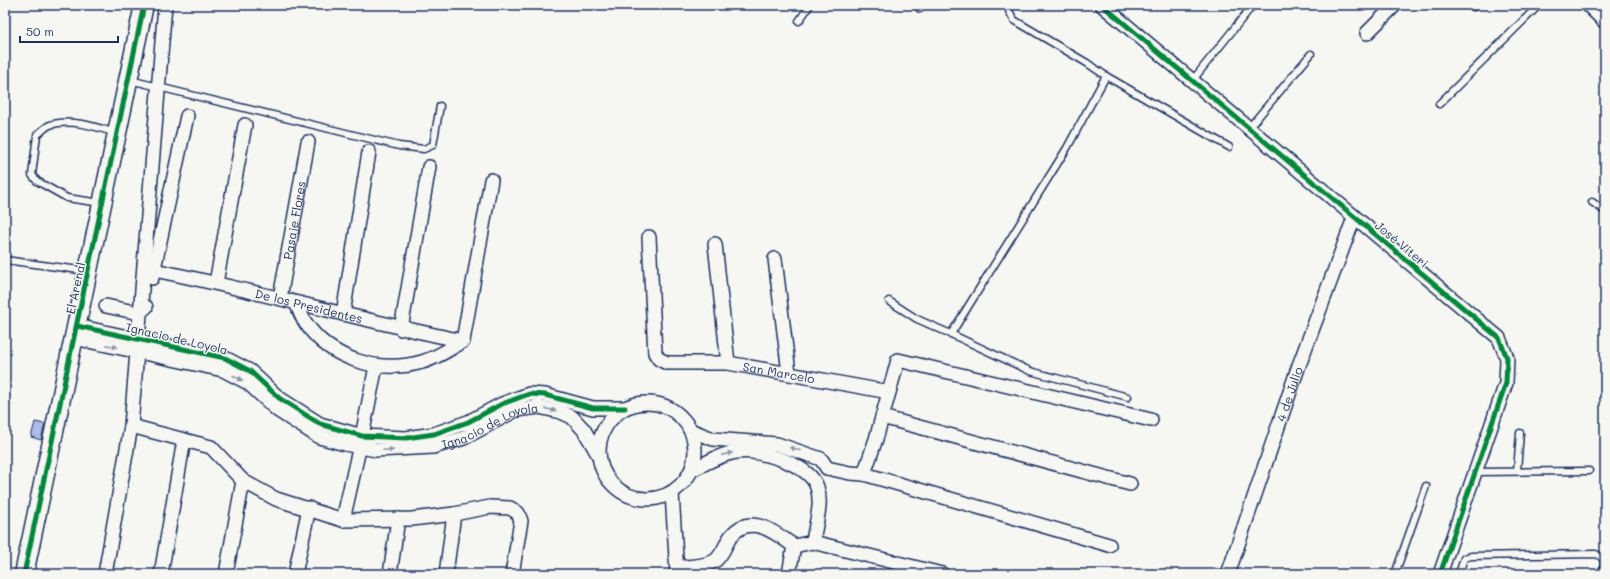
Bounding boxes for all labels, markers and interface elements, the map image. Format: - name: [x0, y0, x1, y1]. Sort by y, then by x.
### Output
- scale bar: [20, 18, 118, 44]
- text: 50 m: [26, 23, 54, 39]
- street label: Pasaje Flores: [279, 179, 309, 261]
- street label: José Viteri: [1372, 217, 1432, 271]
- street label: El Arenal: [62, 261, 88, 315]
- street label: De los Presidentes: [254, 285, 364, 326]
- street label: Ignacio de Loyola: [124, 318, 230, 358]
- one-way arrow: [106, 344, 118, 350]
- street label: San Marcelo: [742, 358, 816, 386]
- street label: 4 de Julio: [1272, 364, 1306, 423]
- one-way arrow: [232, 375, 244, 381]
- street label: Ignacio de Loyola: [440, 399, 539, 452]
- one-way arrow: [545, 407, 557, 413]
- one-way arrow: [788, 446, 800, 452]
- one-way arrow: [382, 447, 395, 453]
- one-way arrow: [721, 451, 733, 457]

